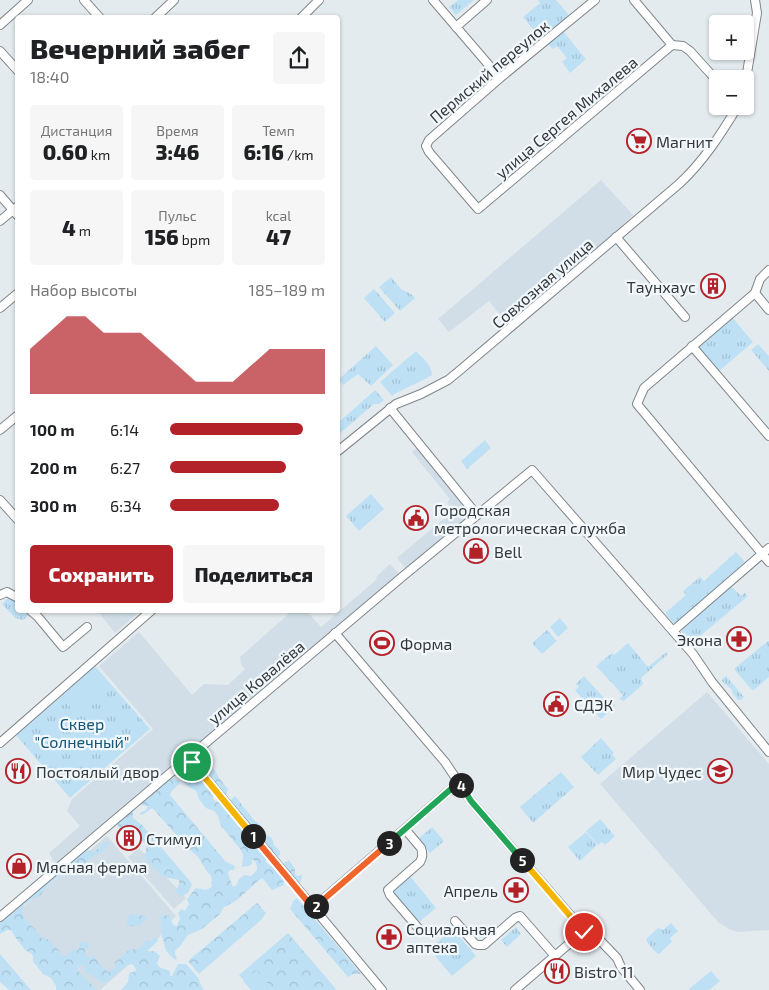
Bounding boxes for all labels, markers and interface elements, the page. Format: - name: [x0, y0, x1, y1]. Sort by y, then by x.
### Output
- street label: Пермский переулок: [426, 15, 553, 127]
- map controls: [709, 15, 754, 115]
- button: +: [709, 15, 754, 60]
- text: Вечерний забег: [30, 31, 250, 65]
- button: share: [273, 32, 325, 84]
- street label: улица Сергея Михалева: [491, 52, 641, 183]
- text: 18:40: [30, 67, 69, 86]
- button: −: [709, 70, 754, 115]
- text: Дистанция: [41, 122, 112, 139]
- text: Время: [156, 122, 199, 139]
- text: Темп: [262, 122, 295, 139]
- supermarket icon: Магнит: [626, 128, 652, 154]
- place label: Магнит: [656, 132, 713, 151]
- text: 0.60: [43, 139, 88, 164]
- text: 3:46: [156, 139, 199, 164]
- text: 6:16: [243, 139, 284, 164]
- text: km: [88, 146, 110, 163]
- text: /km: [284, 146, 314, 163]
- text: Пульс: [158, 207, 197, 224]
- text: kcal: [266, 207, 291, 224]
- text: 4: [62, 215, 76, 240]
- text: m: [76, 222, 91, 239]
- text: 156: [145, 224, 179, 249]
- text: 47: [266, 224, 291, 249]
- text: bpm: [179, 231, 210, 248]
- street label: Совхозная улица: [488, 234, 597, 333]
- building icon: Таунхаус: [700, 273, 726, 299]
- place label: Таунхаус: [626, 277, 696, 297]
- text: Набор высоты: [30, 280, 137, 299]
- text: 185–189 m: [249, 280, 325, 299]
- text: 100 m: [30, 420, 75, 439]
- text: 6:14: [110, 420, 139, 439]
- text: 200 m: [30, 458, 77, 477]
- text: 6:27: [110, 458, 140, 477]
- text: 300 m: [30, 496, 77, 515]
- text: 6:34: [110, 496, 142, 515]
- place label: Городская метрологическая служба: [434, 500, 626, 538]
- public building icon: Городская метрологическая служба: [403, 505, 429, 531]
- shop icon: Bell: [463, 538, 489, 564]
- place label: Bell: [494, 542, 522, 561]
- button: Сохранить: [30, 545, 173, 603]
- button: Поделиться: [183, 545, 325, 603]
- pharmacy icon: Экона: [726, 626, 752, 652]
- sports icon: Форма: [369, 630, 395, 656]
- place label: Экона: [677, 630, 722, 649]
- place label: Форма: [400, 634, 452, 653]
- street label: улица Ковалёва: [204, 636, 309, 729]
- public building icon: СДЭК: [543, 691, 569, 717]
- place label: СДЭК: [574, 695, 613, 714]
- park label: Сквер "Солнечный": [35, 714, 129, 751]
- pin: [171, 741, 213, 783]
- icon: arrive: [178, 748, 206, 776]
- restaurant icon: Постоялый двор: [5, 758, 31, 784]
- school or university icon: Мир Чудес: [707, 758, 733, 784]
- place label: Постоялый двор: [36, 762, 159, 781]
- place label: Мир Чудес: [622, 762, 702, 782]
- pin: 4: [448, 772, 474, 798]
- text: 4: [457, 777, 466, 794]
- pin: 1: [240, 824, 266, 848]
- building icon: Стимул: [116, 825, 142, 851]
- text: 1: [250, 828, 257, 845]
- place label: Стимул: [146, 829, 201, 849]
- pin: 3: [376, 830, 402, 856]
- text: 3: [386, 835, 393, 852]
- pin: 5: [510, 848, 534, 872]
- text: 5: [519, 852, 526, 869]
- shop icon: Мясная ферма: [6, 853, 32, 879]
- place label: Мясная ферма: [36, 857, 147, 876]
- pharmacy icon: Апрель: [503, 877, 529, 903]
- place label: Апрель: [444, 881, 498, 900]
- pin: 2: [304, 894, 328, 918]
- text: 2: [312, 898, 321, 915]
- pin: [563, 911, 605, 953]
- icon: check: [570, 918, 598, 946]
- place label: Социальная аптека: [406, 919, 496, 956]
- pharmacy icon: Социальная аптека: [376, 924, 402, 950]
- restaurant icon: Bistro 11: [544, 958, 570, 984]
- place label: Bistro 11: [574, 962, 634, 981]

